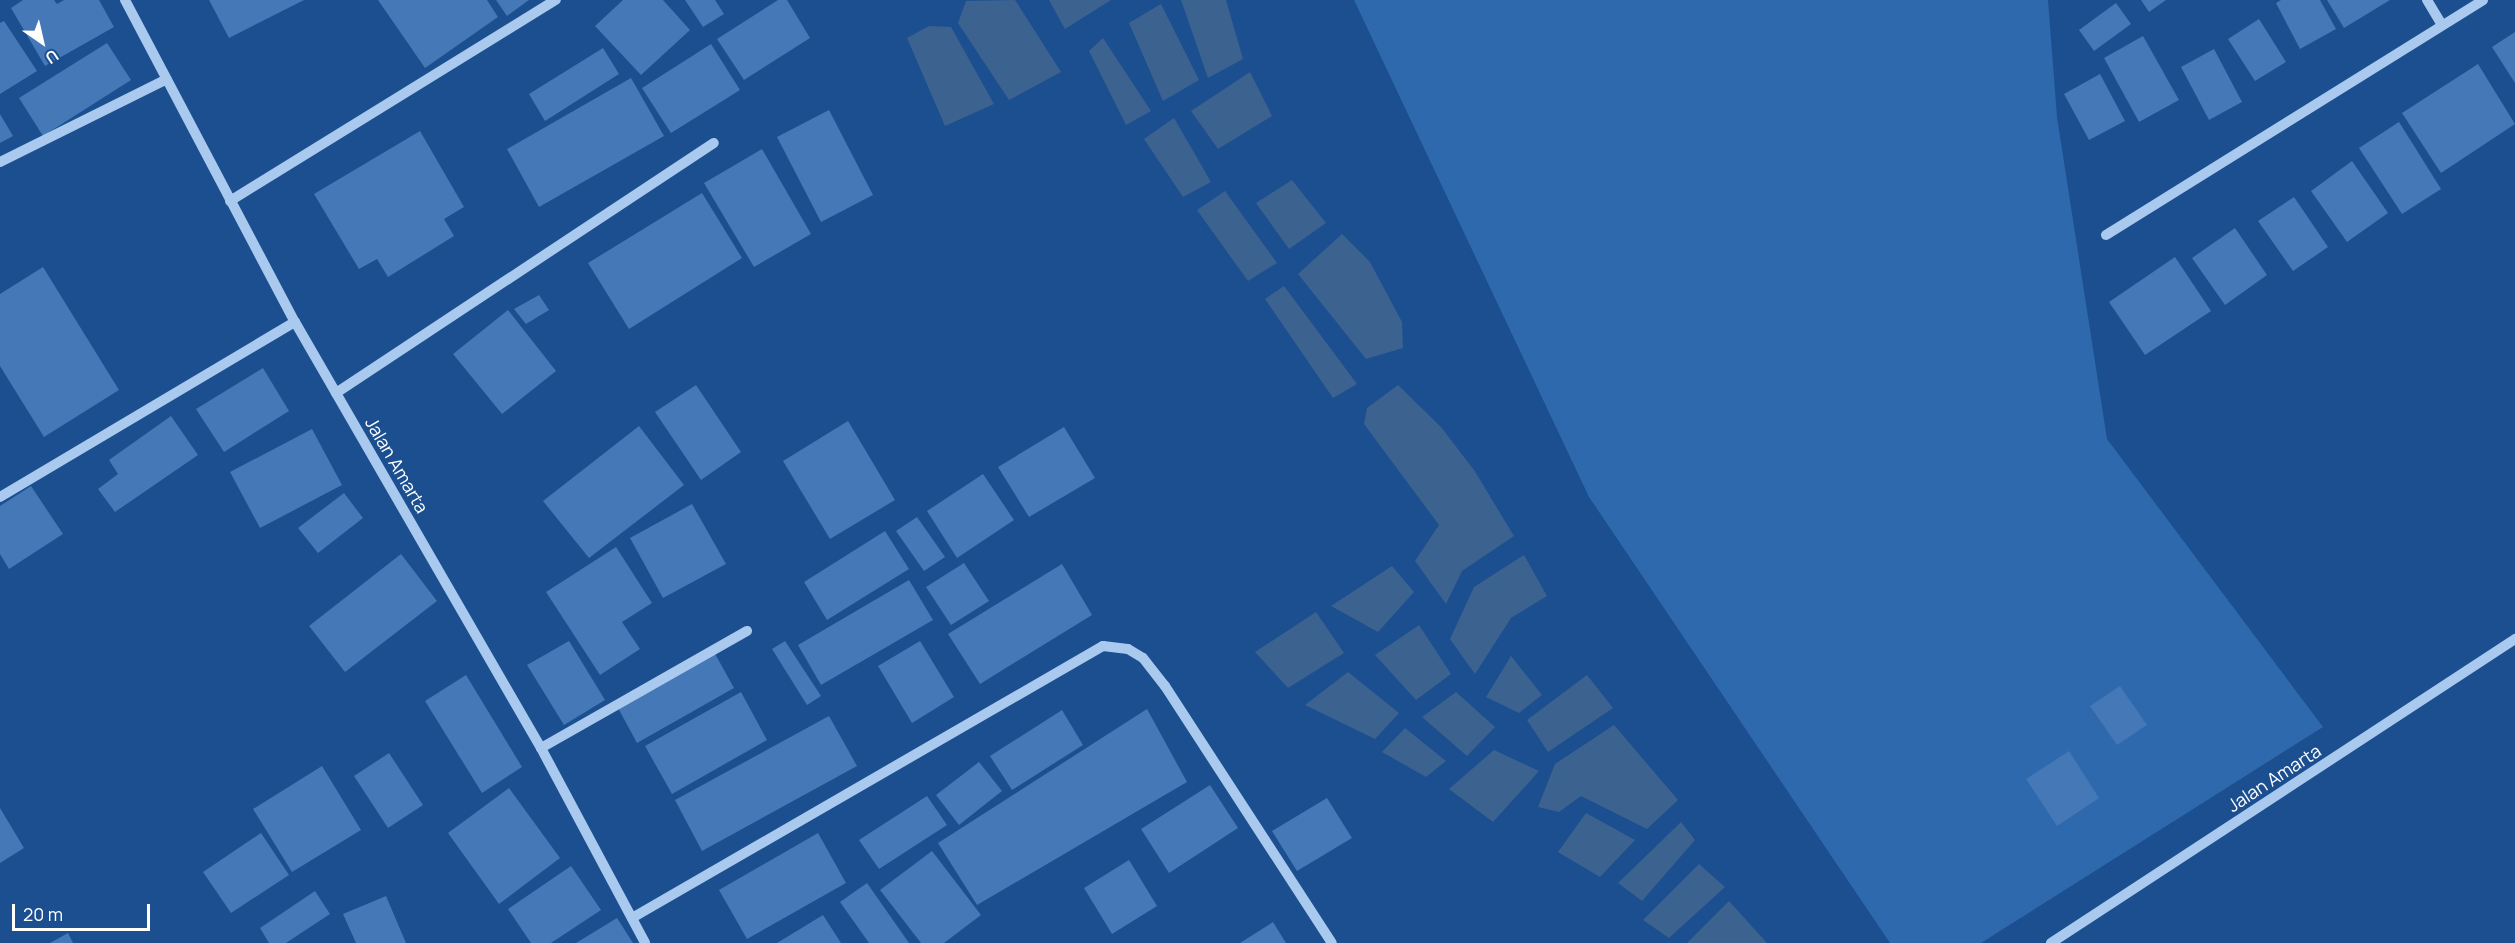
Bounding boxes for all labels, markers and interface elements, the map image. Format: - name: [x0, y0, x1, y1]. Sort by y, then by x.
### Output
- north arrow: [12, 12, 72, 72]
- text: U: [41, 45, 63, 69]
- street label: Jalan Amarta: [361, 413, 433, 517]
- street label: Jalan Amarta: [2223, 740, 2325, 816]
- scale bar: [15, 892, 153, 930]
- text: 20 m: [23, 902, 63, 926]

